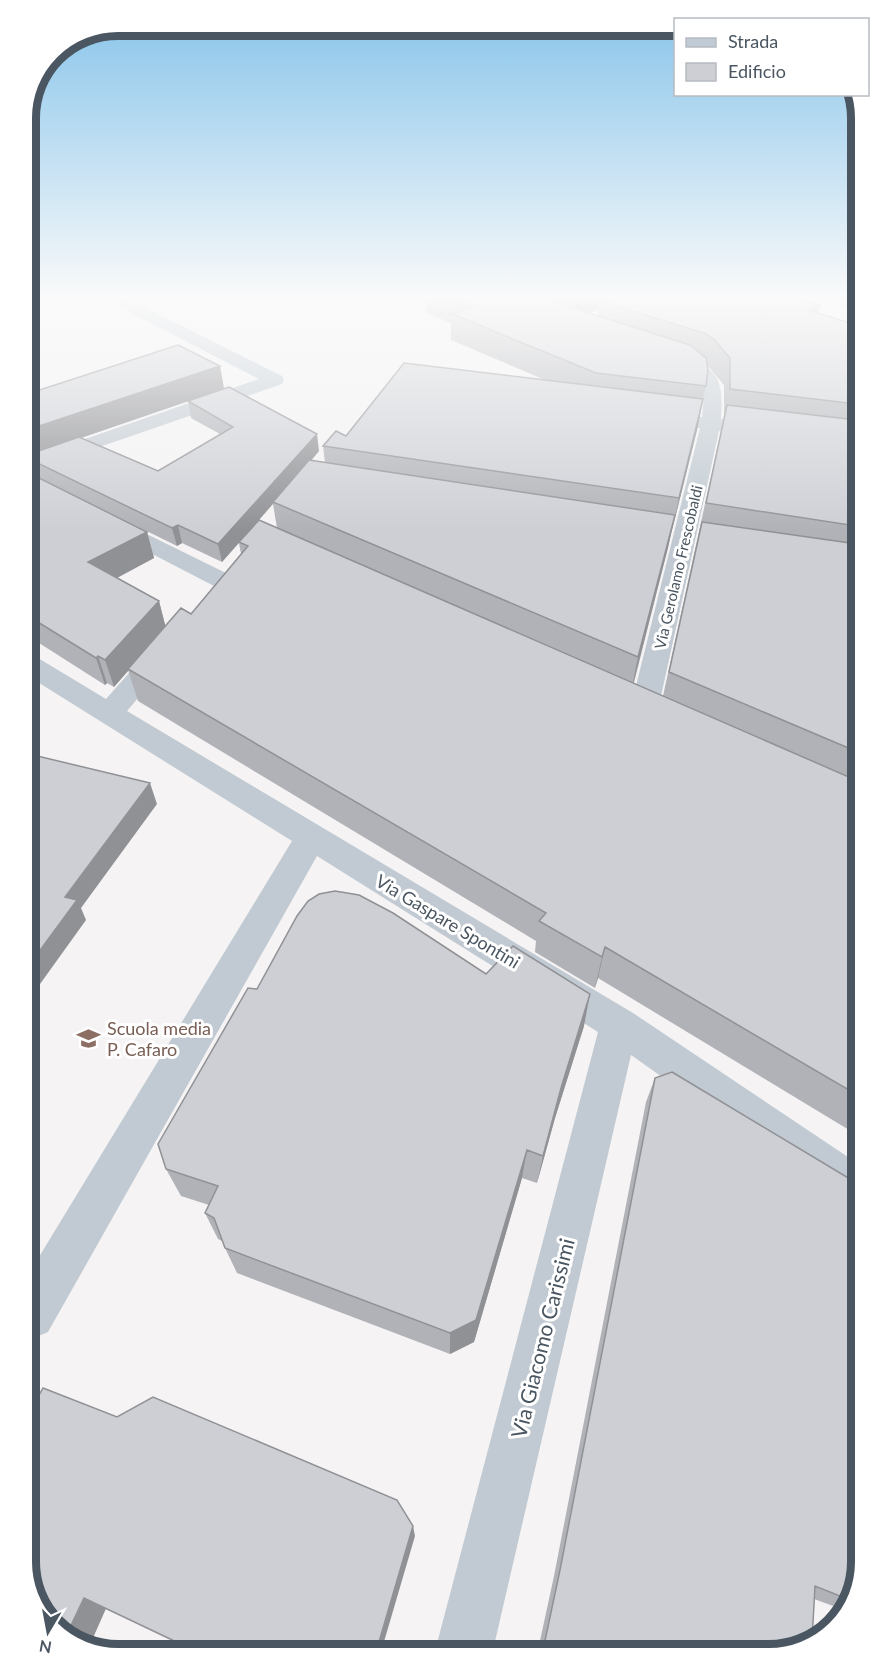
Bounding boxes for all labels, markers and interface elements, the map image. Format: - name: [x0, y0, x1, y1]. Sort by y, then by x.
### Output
- legend: [674, 18, 869, 96]
- text: Strada: [728, 30, 778, 52]
- text: Edificio: [728, 60, 786, 82]
- street label: Via Gerolamo Frescobaldi: [650, 483, 706, 651]
- street label: Via Gaspare Spontini: [372, 869, 524, 973]
- place label: Scuola media P. Cafaro: [107, 1017, 211, 1060]
- school or university icon: Scuola media P. Cafaro: [76, 1025, 102, 1051]
- street label: Via Giacomo Carissimi: [505, 1236, 579, 1440]
- north arrow: [18, 1602, 78, 1662]
- text: N: [38, 1637, 53, 1658]

